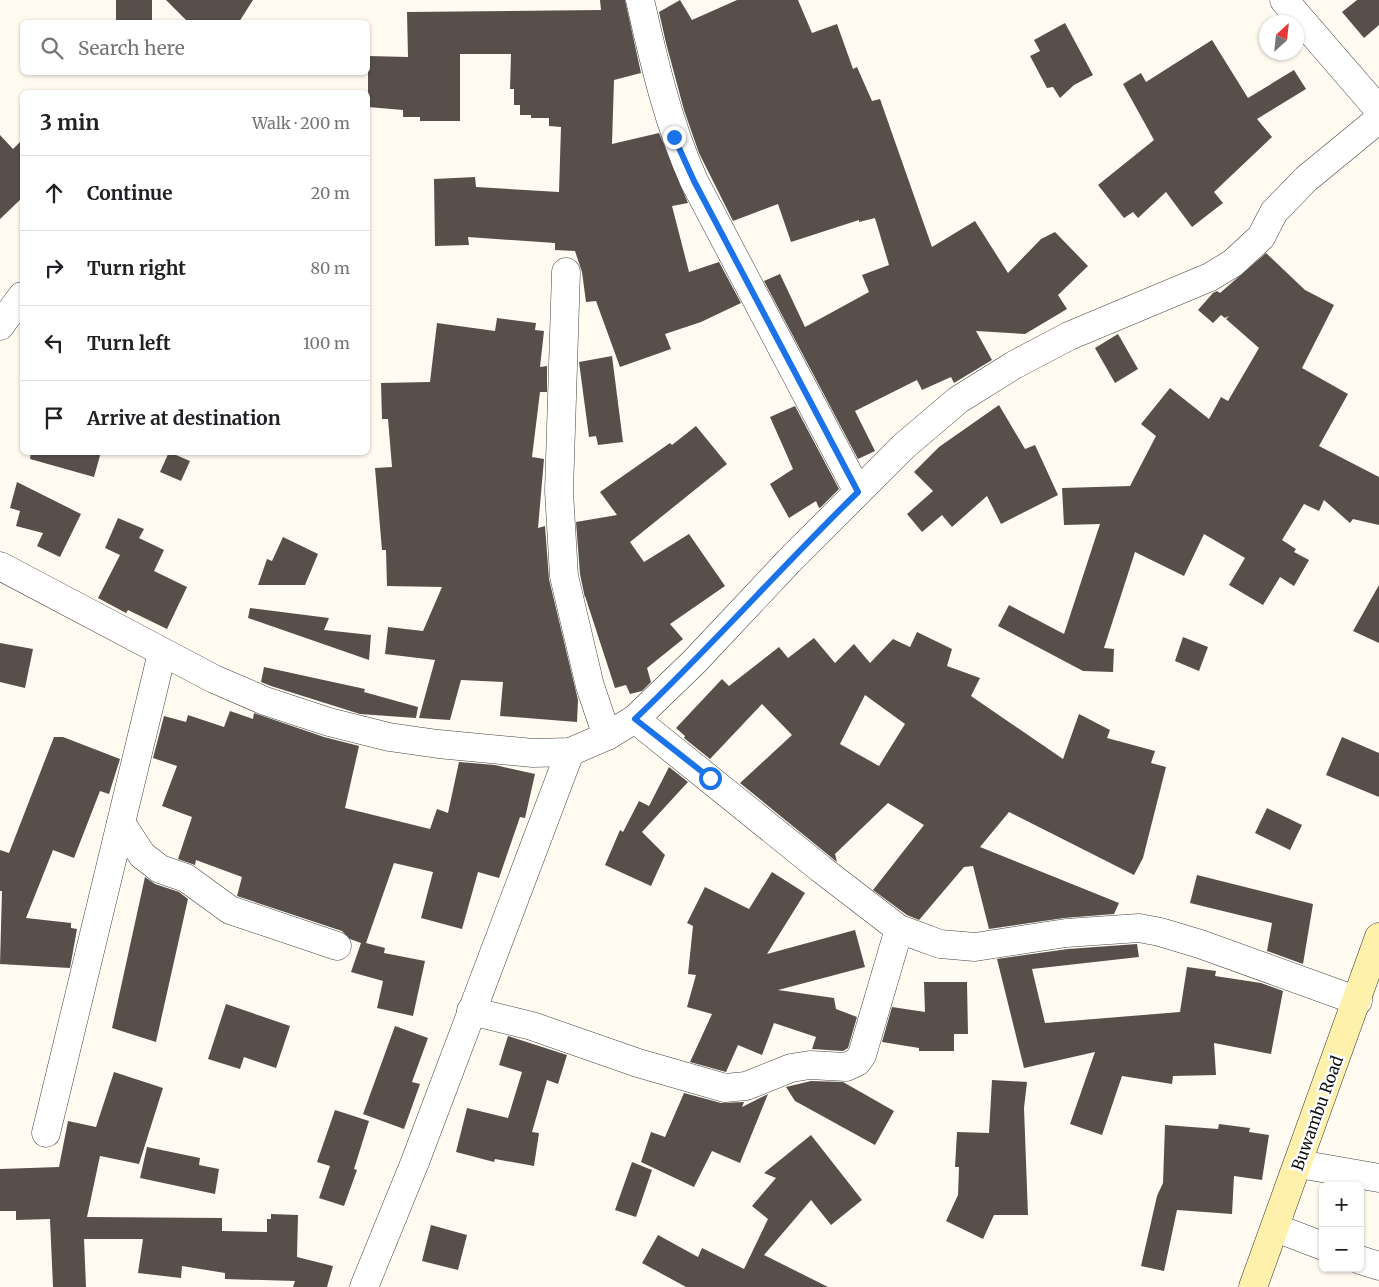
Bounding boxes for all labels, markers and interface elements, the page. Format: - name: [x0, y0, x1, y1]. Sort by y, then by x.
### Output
- north arrow: [1259, 15, 1304, 60]
- search box: [20, 20, 370, 75]
- icon: search: [38, 34, 66, 62]
- text: Search here: [78, 36, 185, 60]
- text: 3 min: [40, 109, 99, 136]
- text: Walk · 200 m: [252, 113, 350, 133]
- route end: [663, 126, 686, 149]
- icon: ahead: [40, 179, 68, 207]
- text: Continue: [87, 181, 173, 205]
- text: 20 m: [311, 183, 350, 203]
- icon: right: [40, 254, 68, 282]
- text: Turn right: [87, 256, 186, 280]
- text: 80 m: [311, 258, 350, 278]
- icon: left: [40, 329, 68, 357]
- text: Turn left: [87, 331, 171, 355]
- text: 100 m: [303, 333, 350, 353]
- icon: arrive: [40, 404, 68, 432]
- text: Arrive at destination: [87, 406, 281, 430]
- route start: [699, 767, 722, 790]
- street label: Buwambu Road: [1287, 1053, 1347, 1173]
- map controls: [1319, 1182, 1364, 1272]
- button: +: [1319, 1182, 1364, 1227]
- button: −: [1319, 1227, 1364, 1272]

